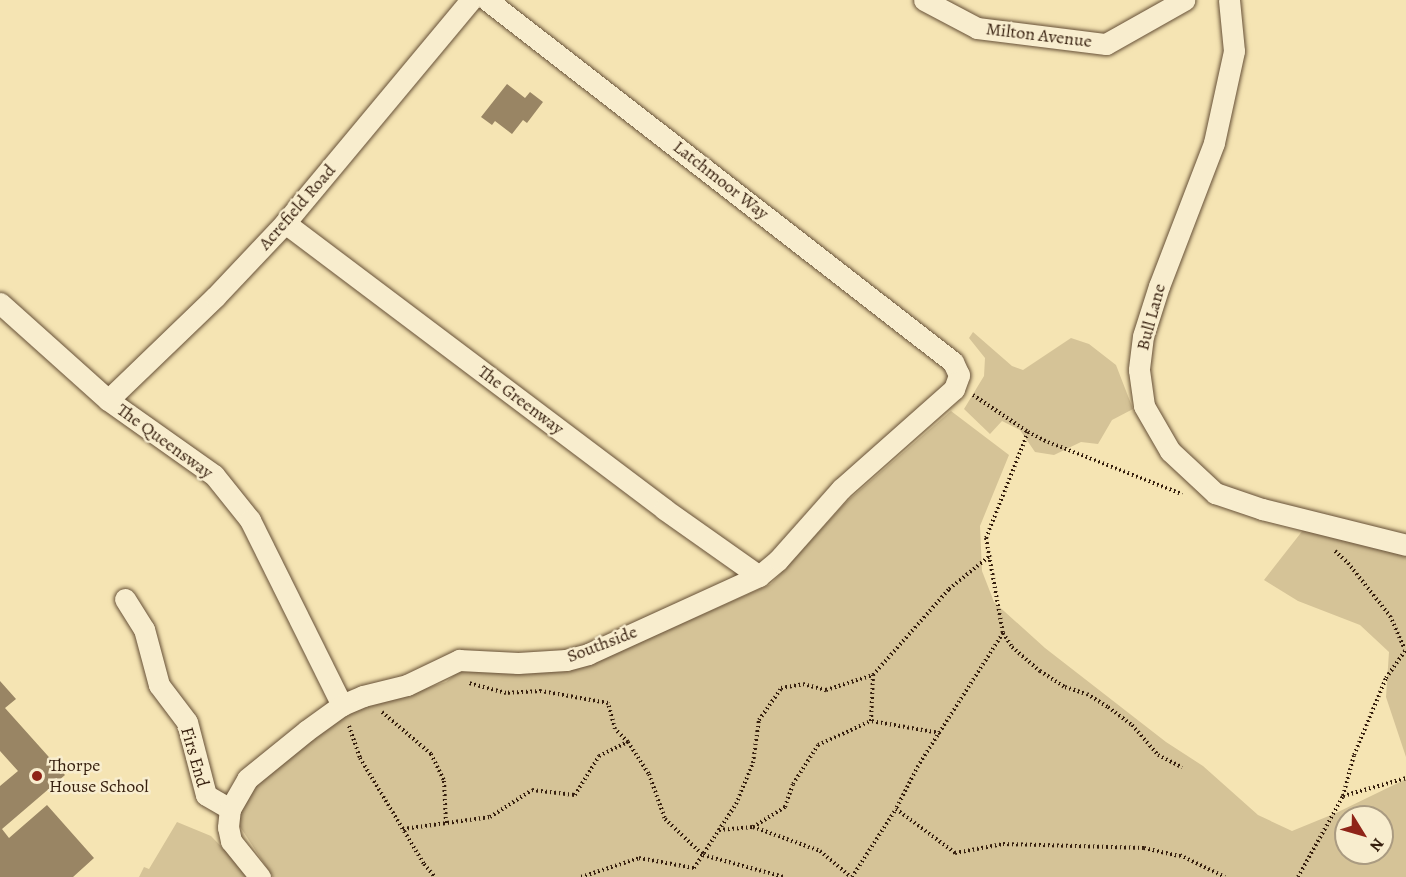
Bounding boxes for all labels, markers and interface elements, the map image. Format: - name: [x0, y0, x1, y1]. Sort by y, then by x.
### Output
- street label: Milton Avenue: [985, 18, 1093, 52]
- street label: Latchmoor Way: [669, 136, 773, 224]
- street label: Acrefield Road: [254, 160, 340, 254]
- street label: Bull Lane: [1132, 281, 1170, 353]
- street label: The Greenway: [474, 361, 568, 439]
- street label: The Queensway: [113, 399, 217, 483]
- street label: Southside: [564, 621, 640, 667]
- street label: Firs End: [176, 725, 214, 789]
- place label: Thorpe House School: [49, 755, 149, 798]
- marker: Thorpe House School: [30, 769, 44, 783]
- north arrow: [1334, 805, 1394, 865]
- text: N: [1364, 833, 1389, 856]

